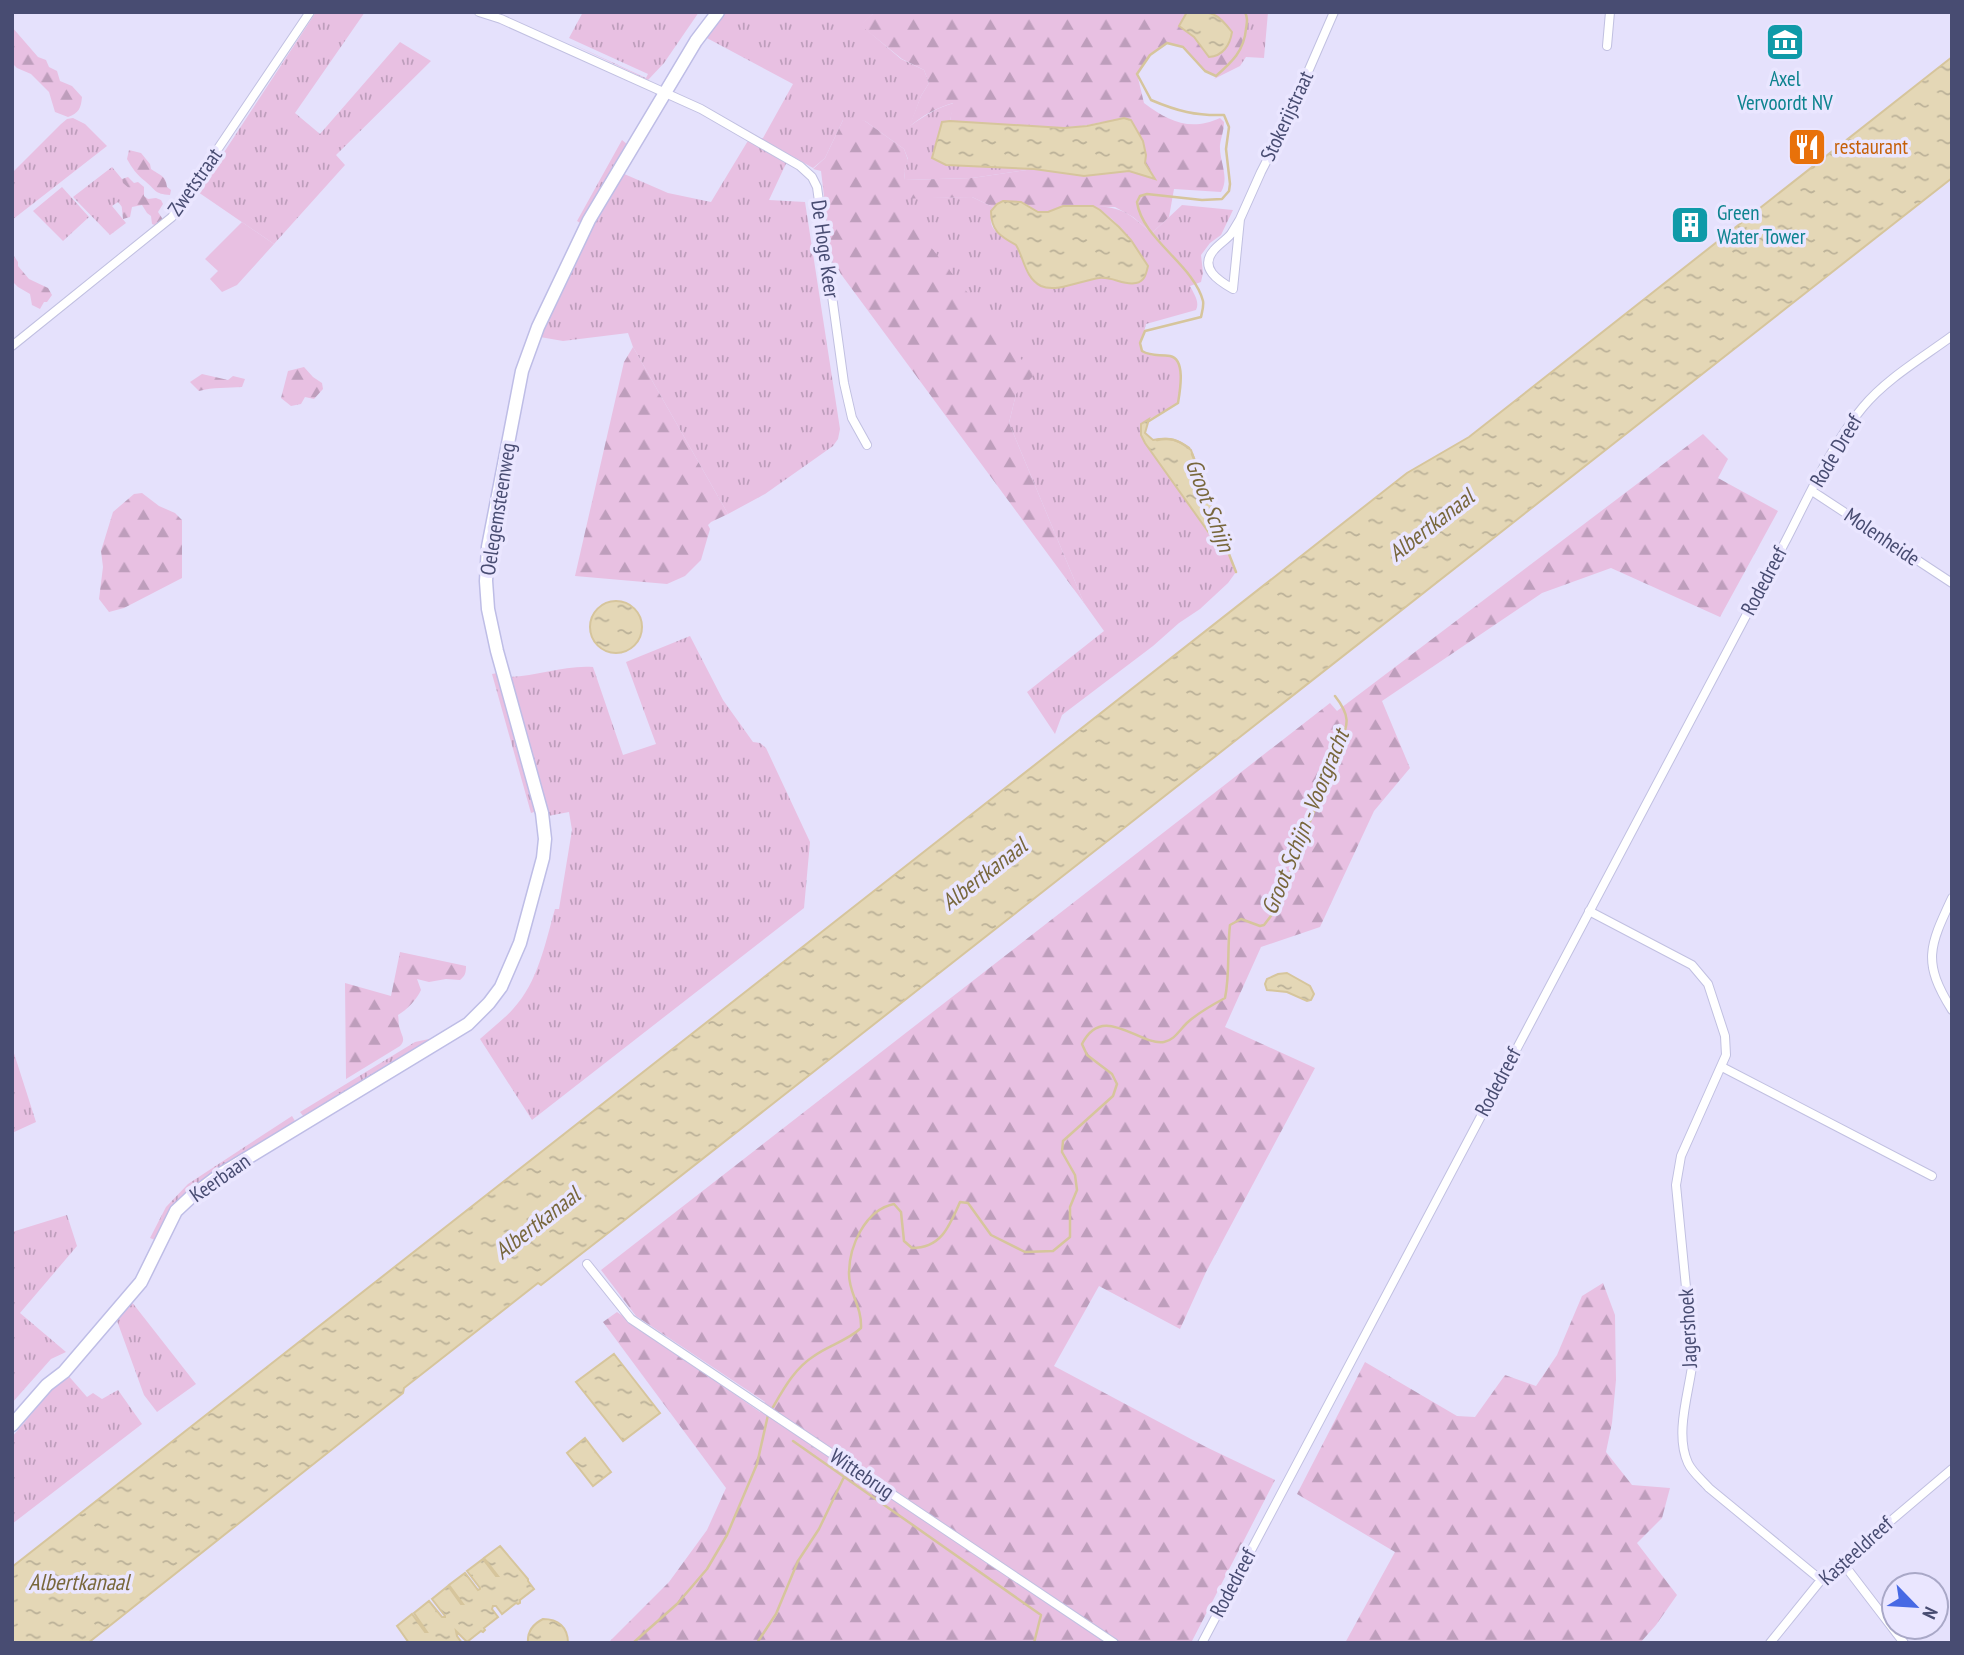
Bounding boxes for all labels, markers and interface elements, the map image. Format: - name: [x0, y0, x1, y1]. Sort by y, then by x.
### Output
- museum icon: Axel Vervoordt NV: [1764, 21, 1806, 63]
- place label: Axel Vervoordt NV: [1736, 65, 1833, 116]
- street label: Stokerijstraat: [1254, 66, 1319, 165]
- restaurant icon: restaurant: [1786, 126, 1828, 168]
- place label: restaurant: [1834, 133, 1908, 160]
- street label: Zwetstraat: [162, 142, 228, 221]
- street label: De Hoge Keer: [805, 198, 846, 300]
- place label: Green Water Tower: [1717, 199, 1806, 250]
- building icon: Green Water Tower: [1669, 204, 1711, 246]
- street label: Rode Dreef: [1803, 409, 1868, 492]
- street label: Oelegemsteenweg: [474, 441, 521, 577]
- water label: Groot Schijn: [1180, 454, 1242, 557]
- water label: Albertkanaal: [1382, 481, 1481, 567]
- street label: Molenheide: [1839, 501, 1925, 572]
- street label: Rodedreef: [1734, 541, 1793, 620]
- water label: Groot Schijn - Voorgracht: [1254, 723, 1356, 918]
- water label: Albertkanaal: [935, 830, 1034, 916]
- street label: Rodedreef: [1468, 1042, 1527, 1121]
- street label: Keerbaan: [184, 1147, 255, 1208]
- water label: Albertkanaal: [488, 1179, 587, 1265]
- street label: Jagershoek: [1672, 1288, 1703, 1369]
- street label: Wittebrug: [825, 1442, 900, 1505]
- street label: Kasteeldreef: [1813, 1510, 1899, 1591]
- street label: Rodedreef: [1203, 1543, 1262, 1622]
- water label: Albertkanaal: [29, 1567, 132, 1596]
- north arrow: [1880, 1571, 1950, 1641]
- text: N: [1917, 1603, 1943, 1623]

